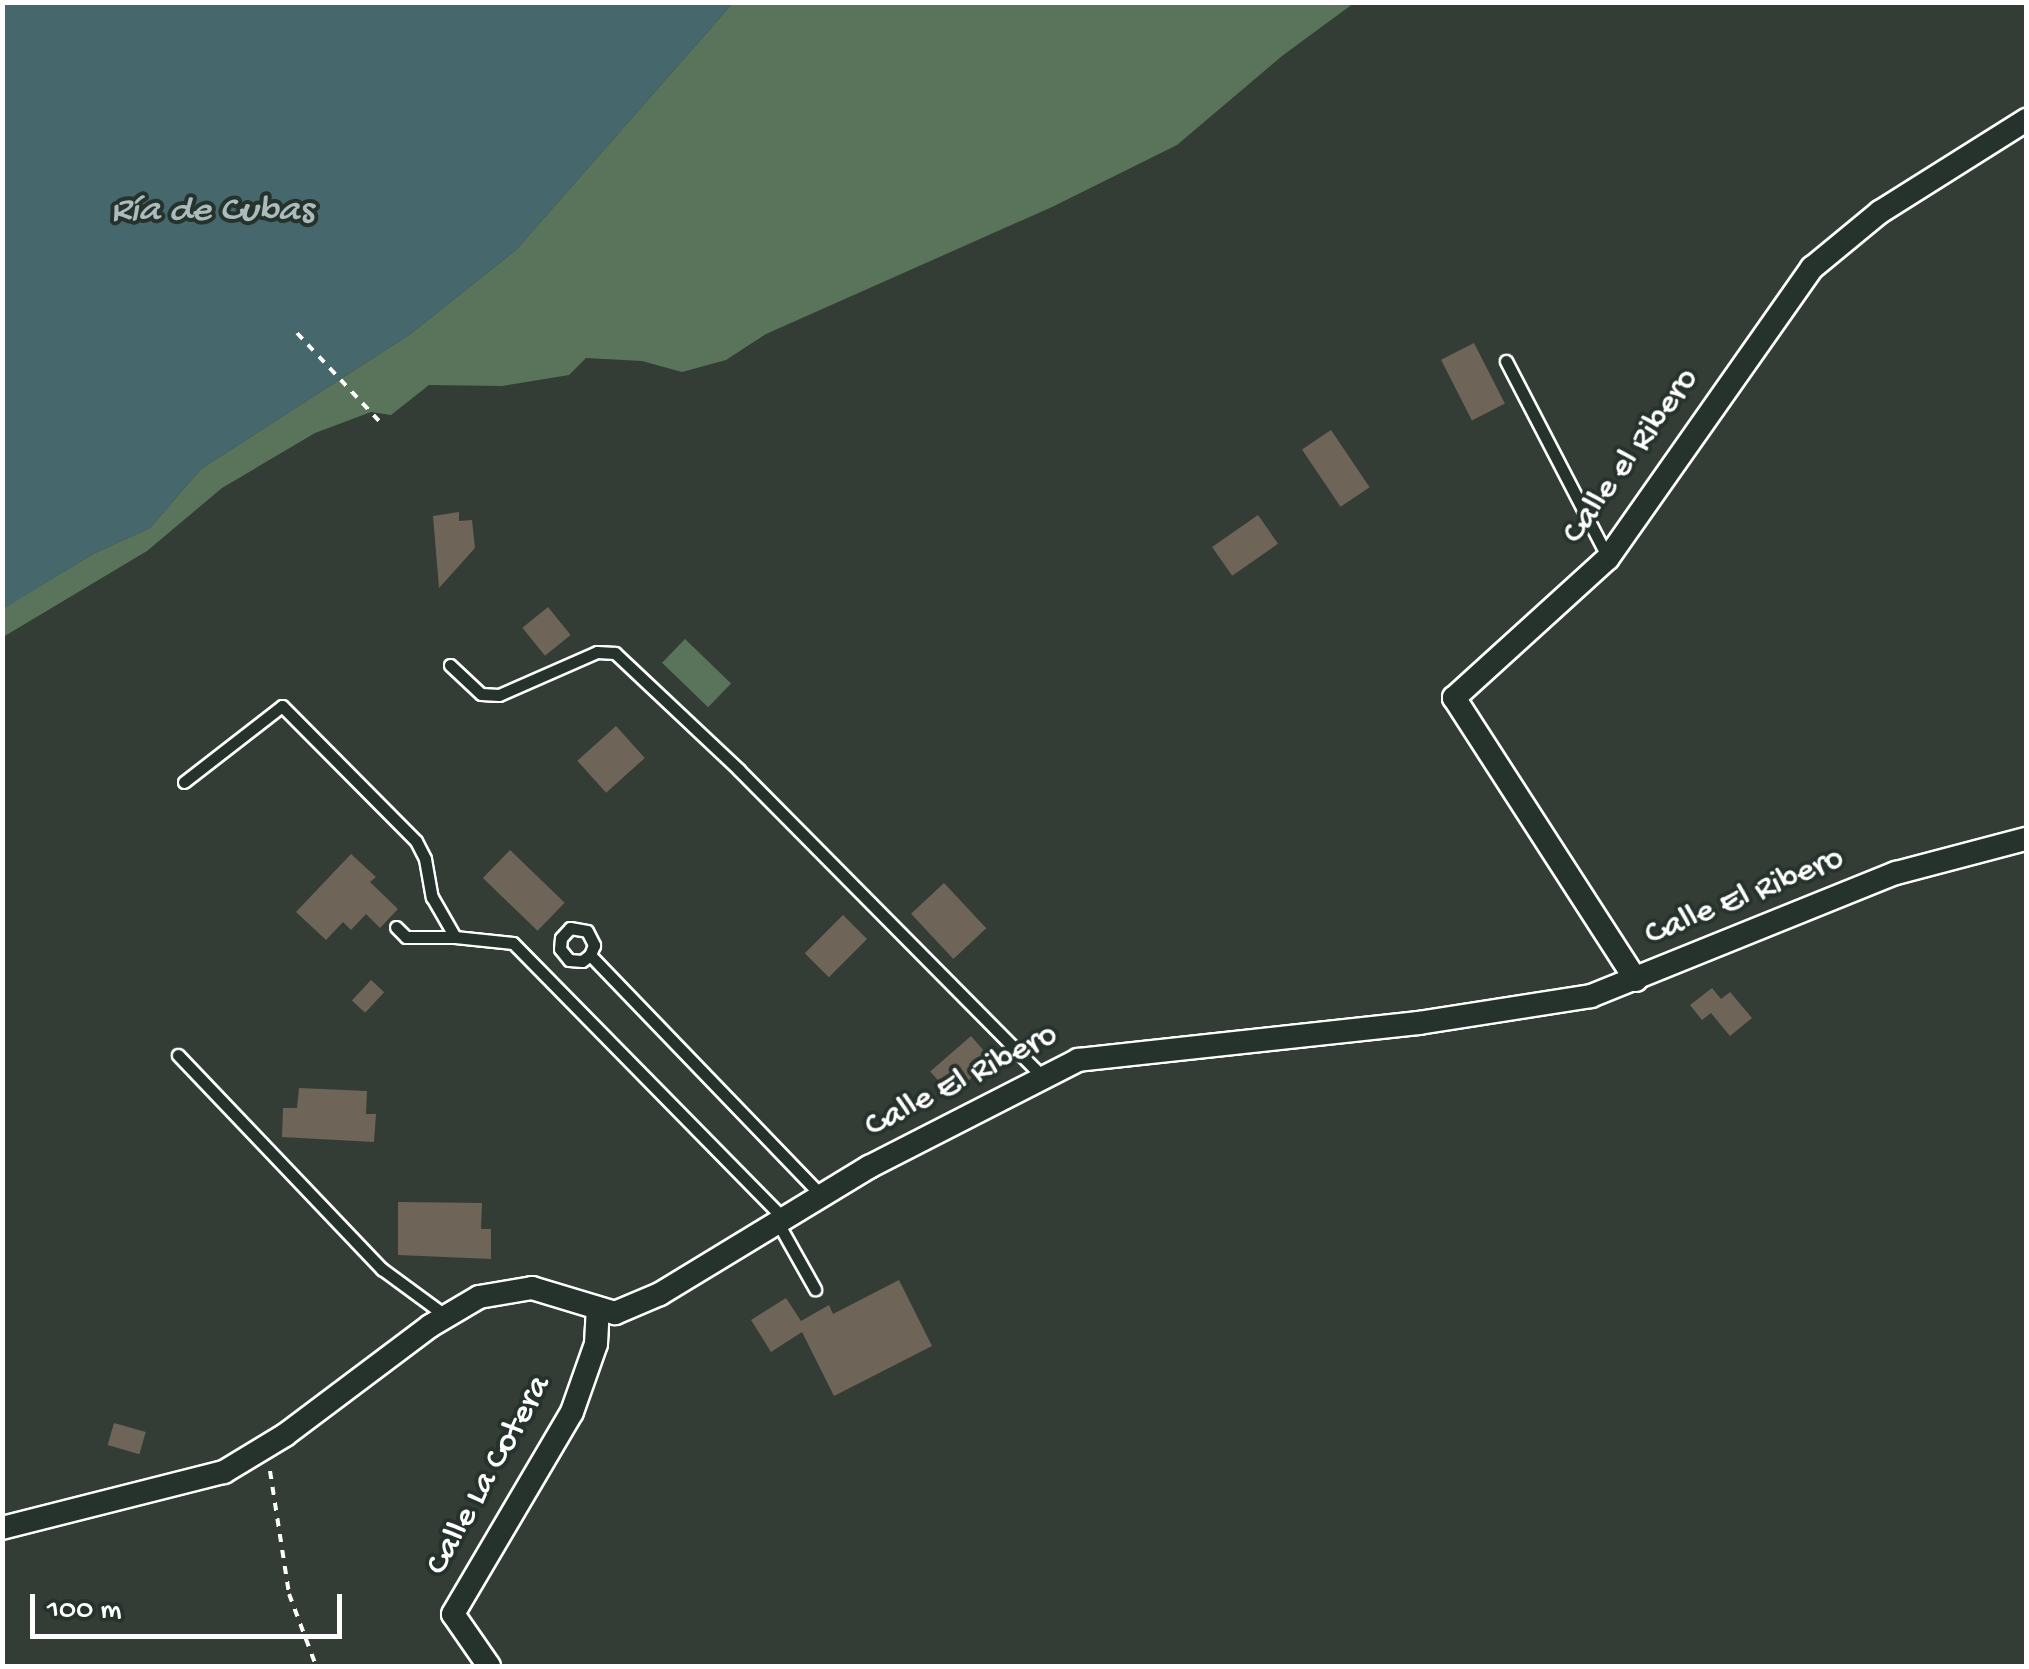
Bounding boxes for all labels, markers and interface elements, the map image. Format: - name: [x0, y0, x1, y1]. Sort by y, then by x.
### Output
- water label: Ría de Cubas: [111, 190, 313, 236]
- street label: Calle el Ribero: [1554, 361, 1710, 553]
- street label: Calle El Ribero: [1639, 839, 1851, 957]
- street label: Calle El Ribero: [858, 1015, 1066, 1149]
- street label: Calle La Cotera: [418, 1369, 562, 1583]
- scale bar: [35, 1574, 348, 1636]
- text: 100 m: [47, 1594, 122, 1629]

